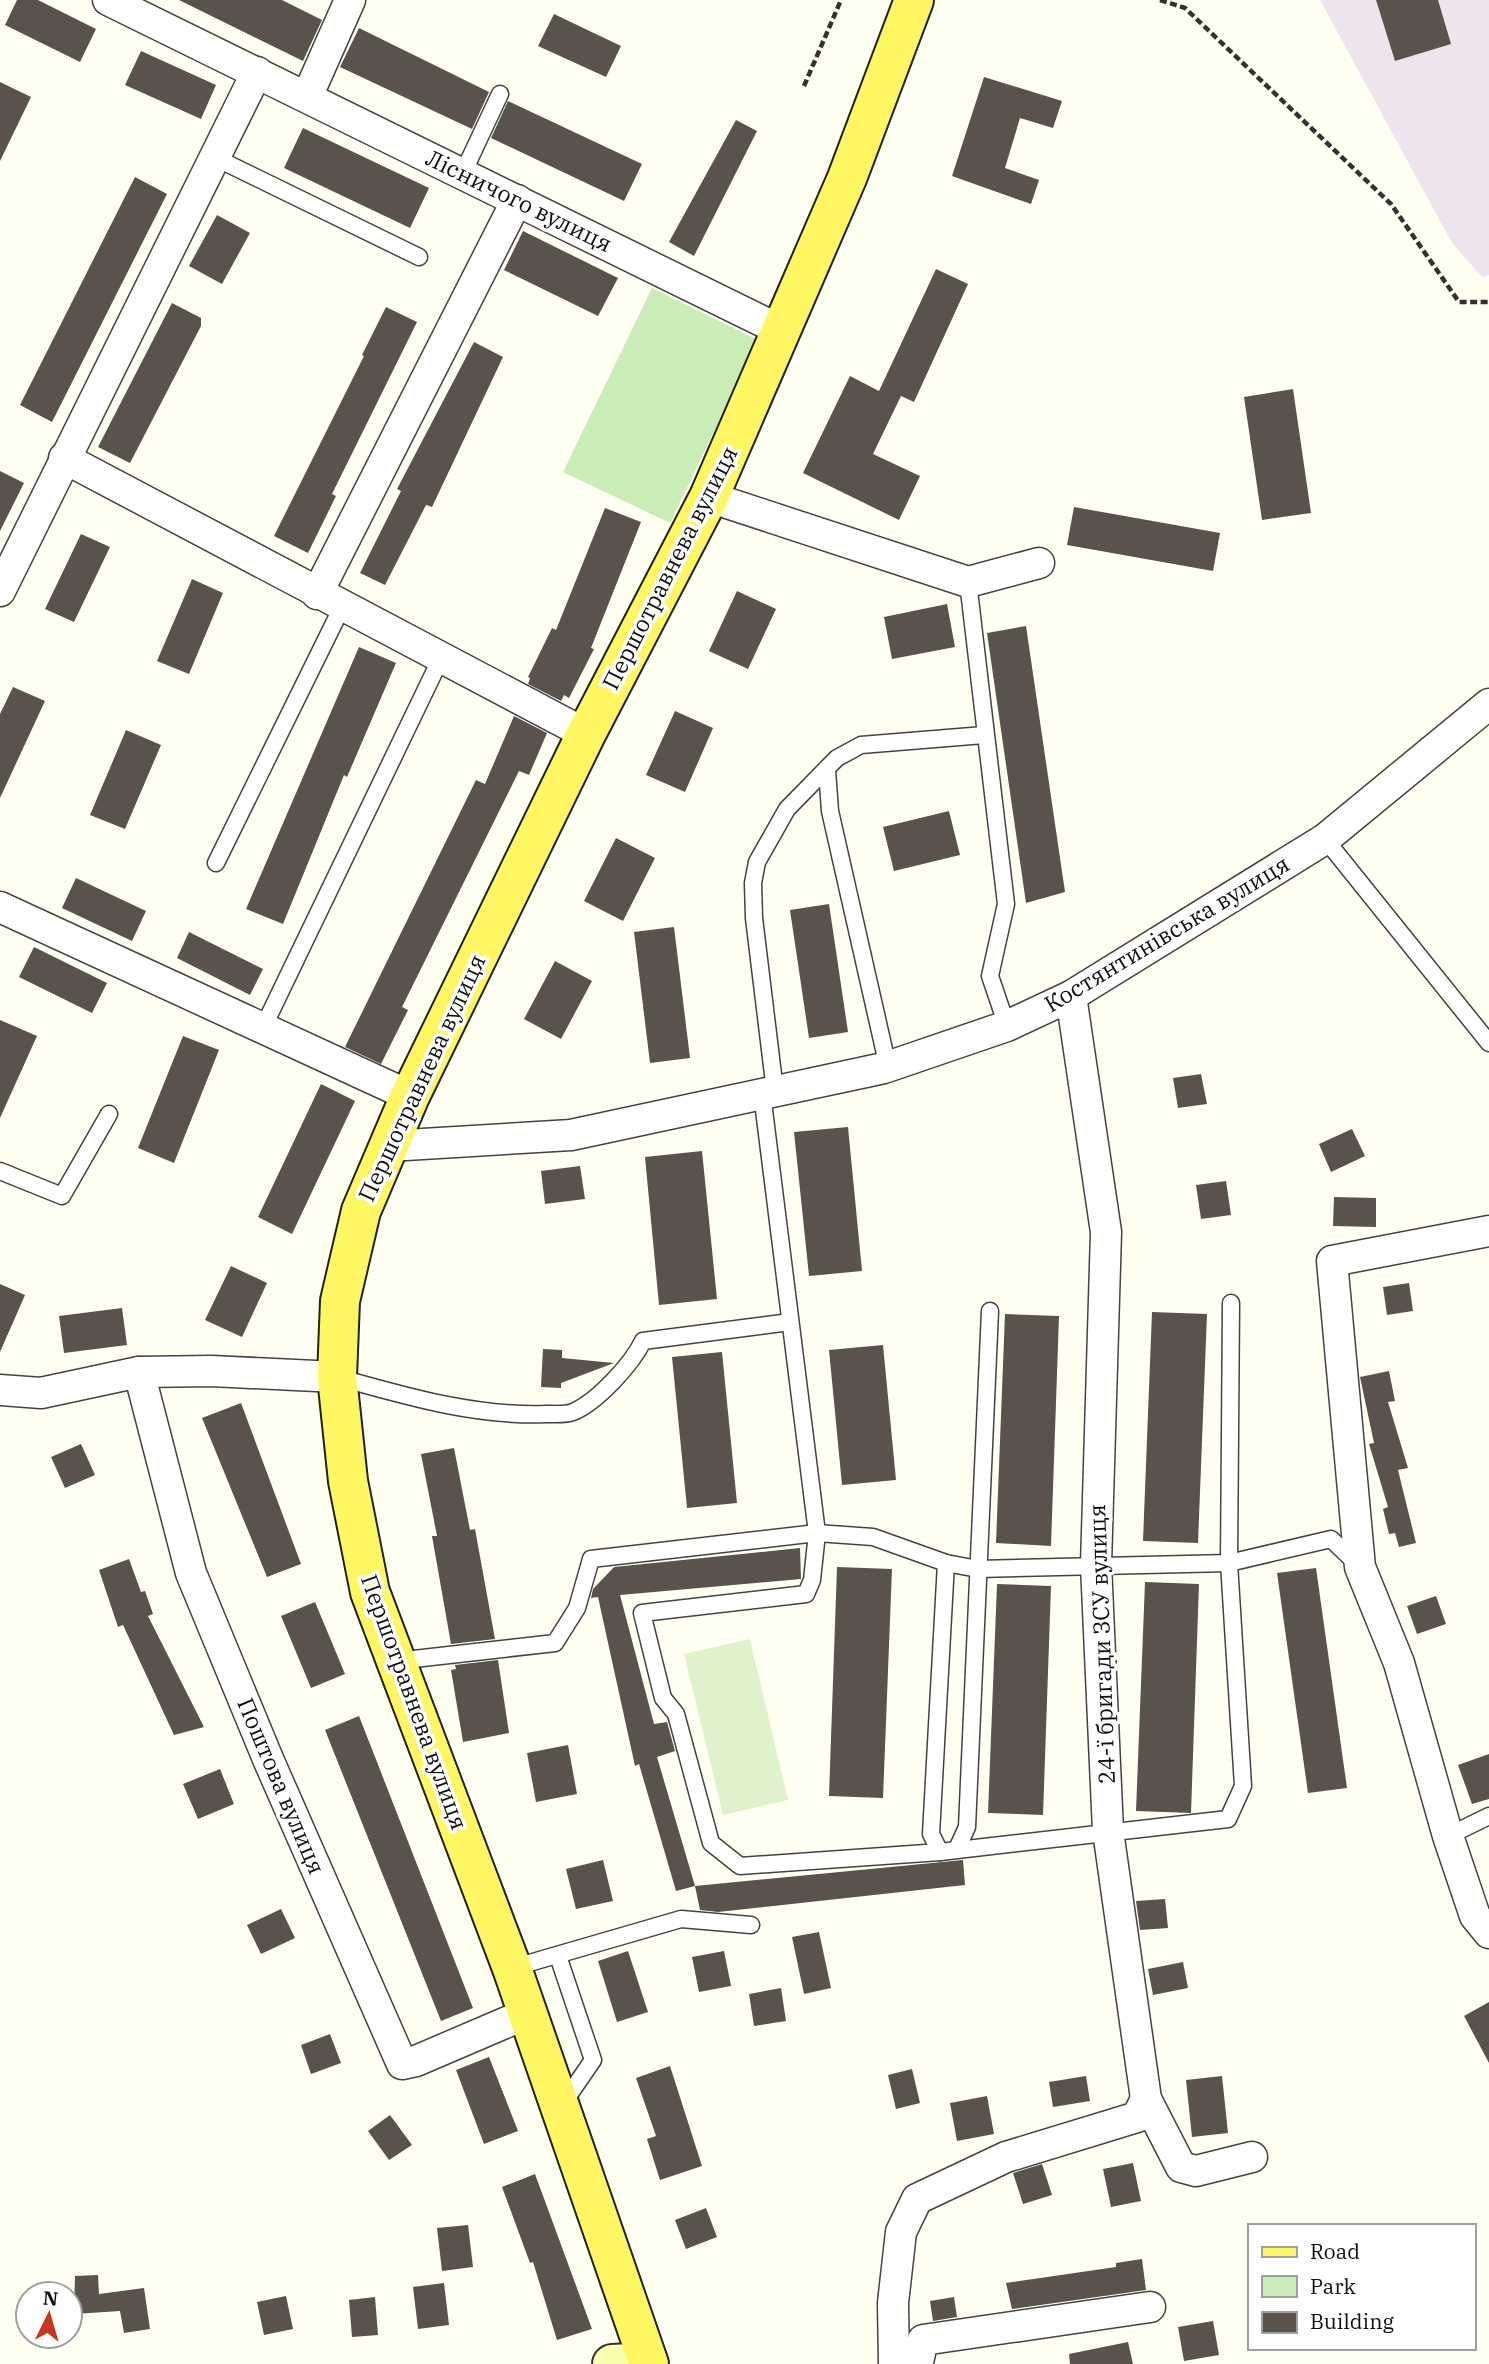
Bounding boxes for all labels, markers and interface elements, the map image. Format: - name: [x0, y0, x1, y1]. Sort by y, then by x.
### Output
- street label: Лісничого вулиця: [421, 142, 618, 258]
- street label: Першотравнева вулиця: [595, 441, 744, 694]
- street label: Костянтинівська вулиця: [1038, 848, 1294, 1018]
- street label: Першотравнева вулиця: [351, 949, 492, 1206]
- street label: 24-ї бригади ЗСУ вулиця: [1081, 1504, 1121, 1785]
- street label: Першотравнева вулиця: [355, 1570, 475, 1833]
- street label: Поштова вулиця: [231, 1693, 333, 1878]
- legend: [1248, 2224, 1475, 2350]
- text: Road: [1310, 2237, 1360, 2265]
- text: Park: [1310, 2272, 1357, 2300]
- north arrow: [14, 2280, 84, 2350]
- text: N: [42, 2285, 59, 2311]
- text: Building: [1310, 2307, 1395, 2335]

